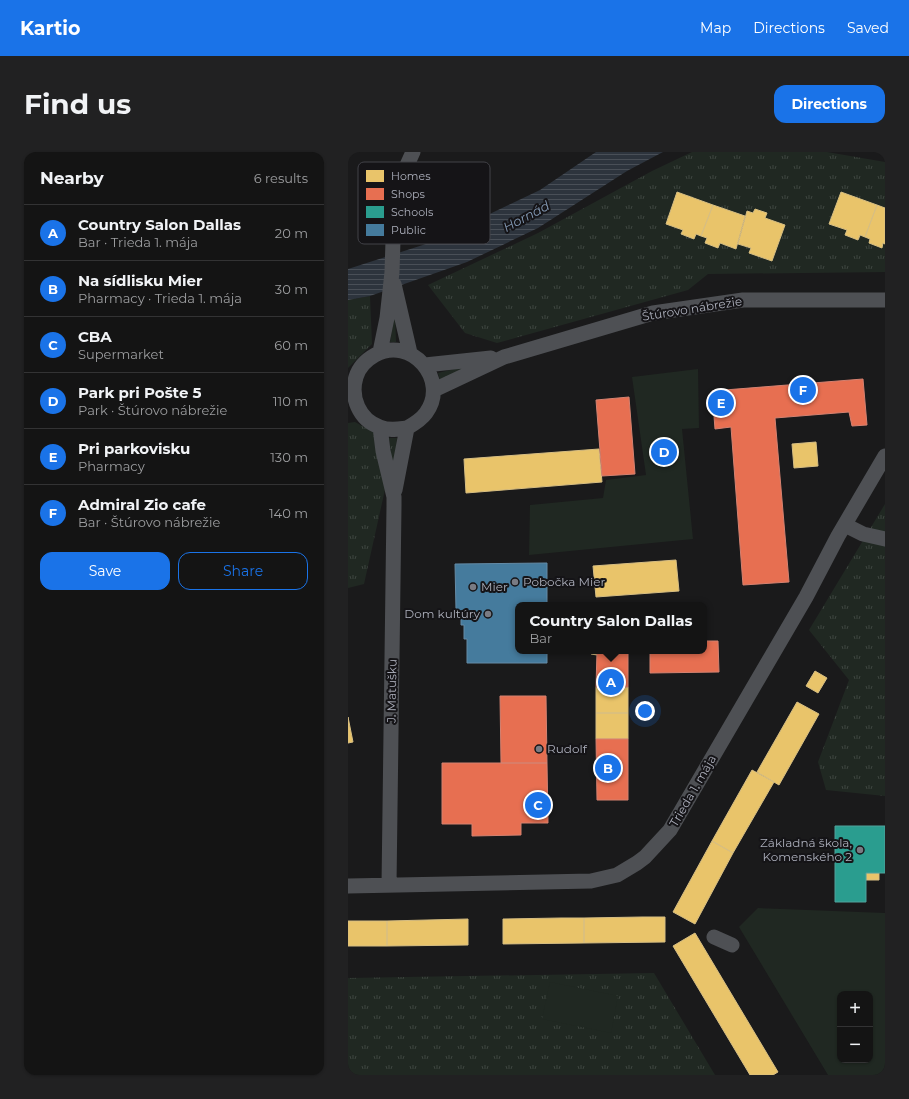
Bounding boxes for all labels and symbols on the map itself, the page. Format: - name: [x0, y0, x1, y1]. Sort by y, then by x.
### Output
- legend: [358, 162, 490, 244]
- text: Homes: [391, 169, 431, 183]
- text: Shops: [391, 187, 426, 201]
- water label: Hornád: [500, 197, 552, 235]
- text: Schools: [391, 205, 434, 219]
- text: Public: [391, 223, 426, 237]
- street label: Štúrovo nábrežie: [641, 293, 743, 324]
- pin: F: [790, 375, 816, 405]
- pin: E: [708, 388, 734, 418]
- pin: D: [651, 437, 677, 467]
- place label: Pobočka Mier: [523, 574, 606, 589]
- marker: Pobočka Mier: [510, 577, 520, 587]
- place label: Mier: [481, 579, 508, 594]
- marker: Mier: [468, 582, 478, 592]
- place label: Dom kultúry: [404, 606, 480, 621]
- marker: Dom kultúry: [483, 609, 493, 619]
- street label: J. Matušku: [383, 659, 400, 724]
- pin: A: [598, 667, 624, 697]
- your location: [635, 701, 655, 721]
- place label: Rudolf: [547, 741, 588, 756]
- marker: Rudolf: [534, 744, 544, 754]
- street label: Trieda 1. mája: [666, 752, 719, 829]
- pin: B: [595, 753, 621, 783]
- pin: C: [525, 790, 551, 820]
- place label: Základná škola, Komenského 2: [760, 835, 852, 864]
- marker: Základná škola, Komenského 2: [855, 845, 865, 855]

